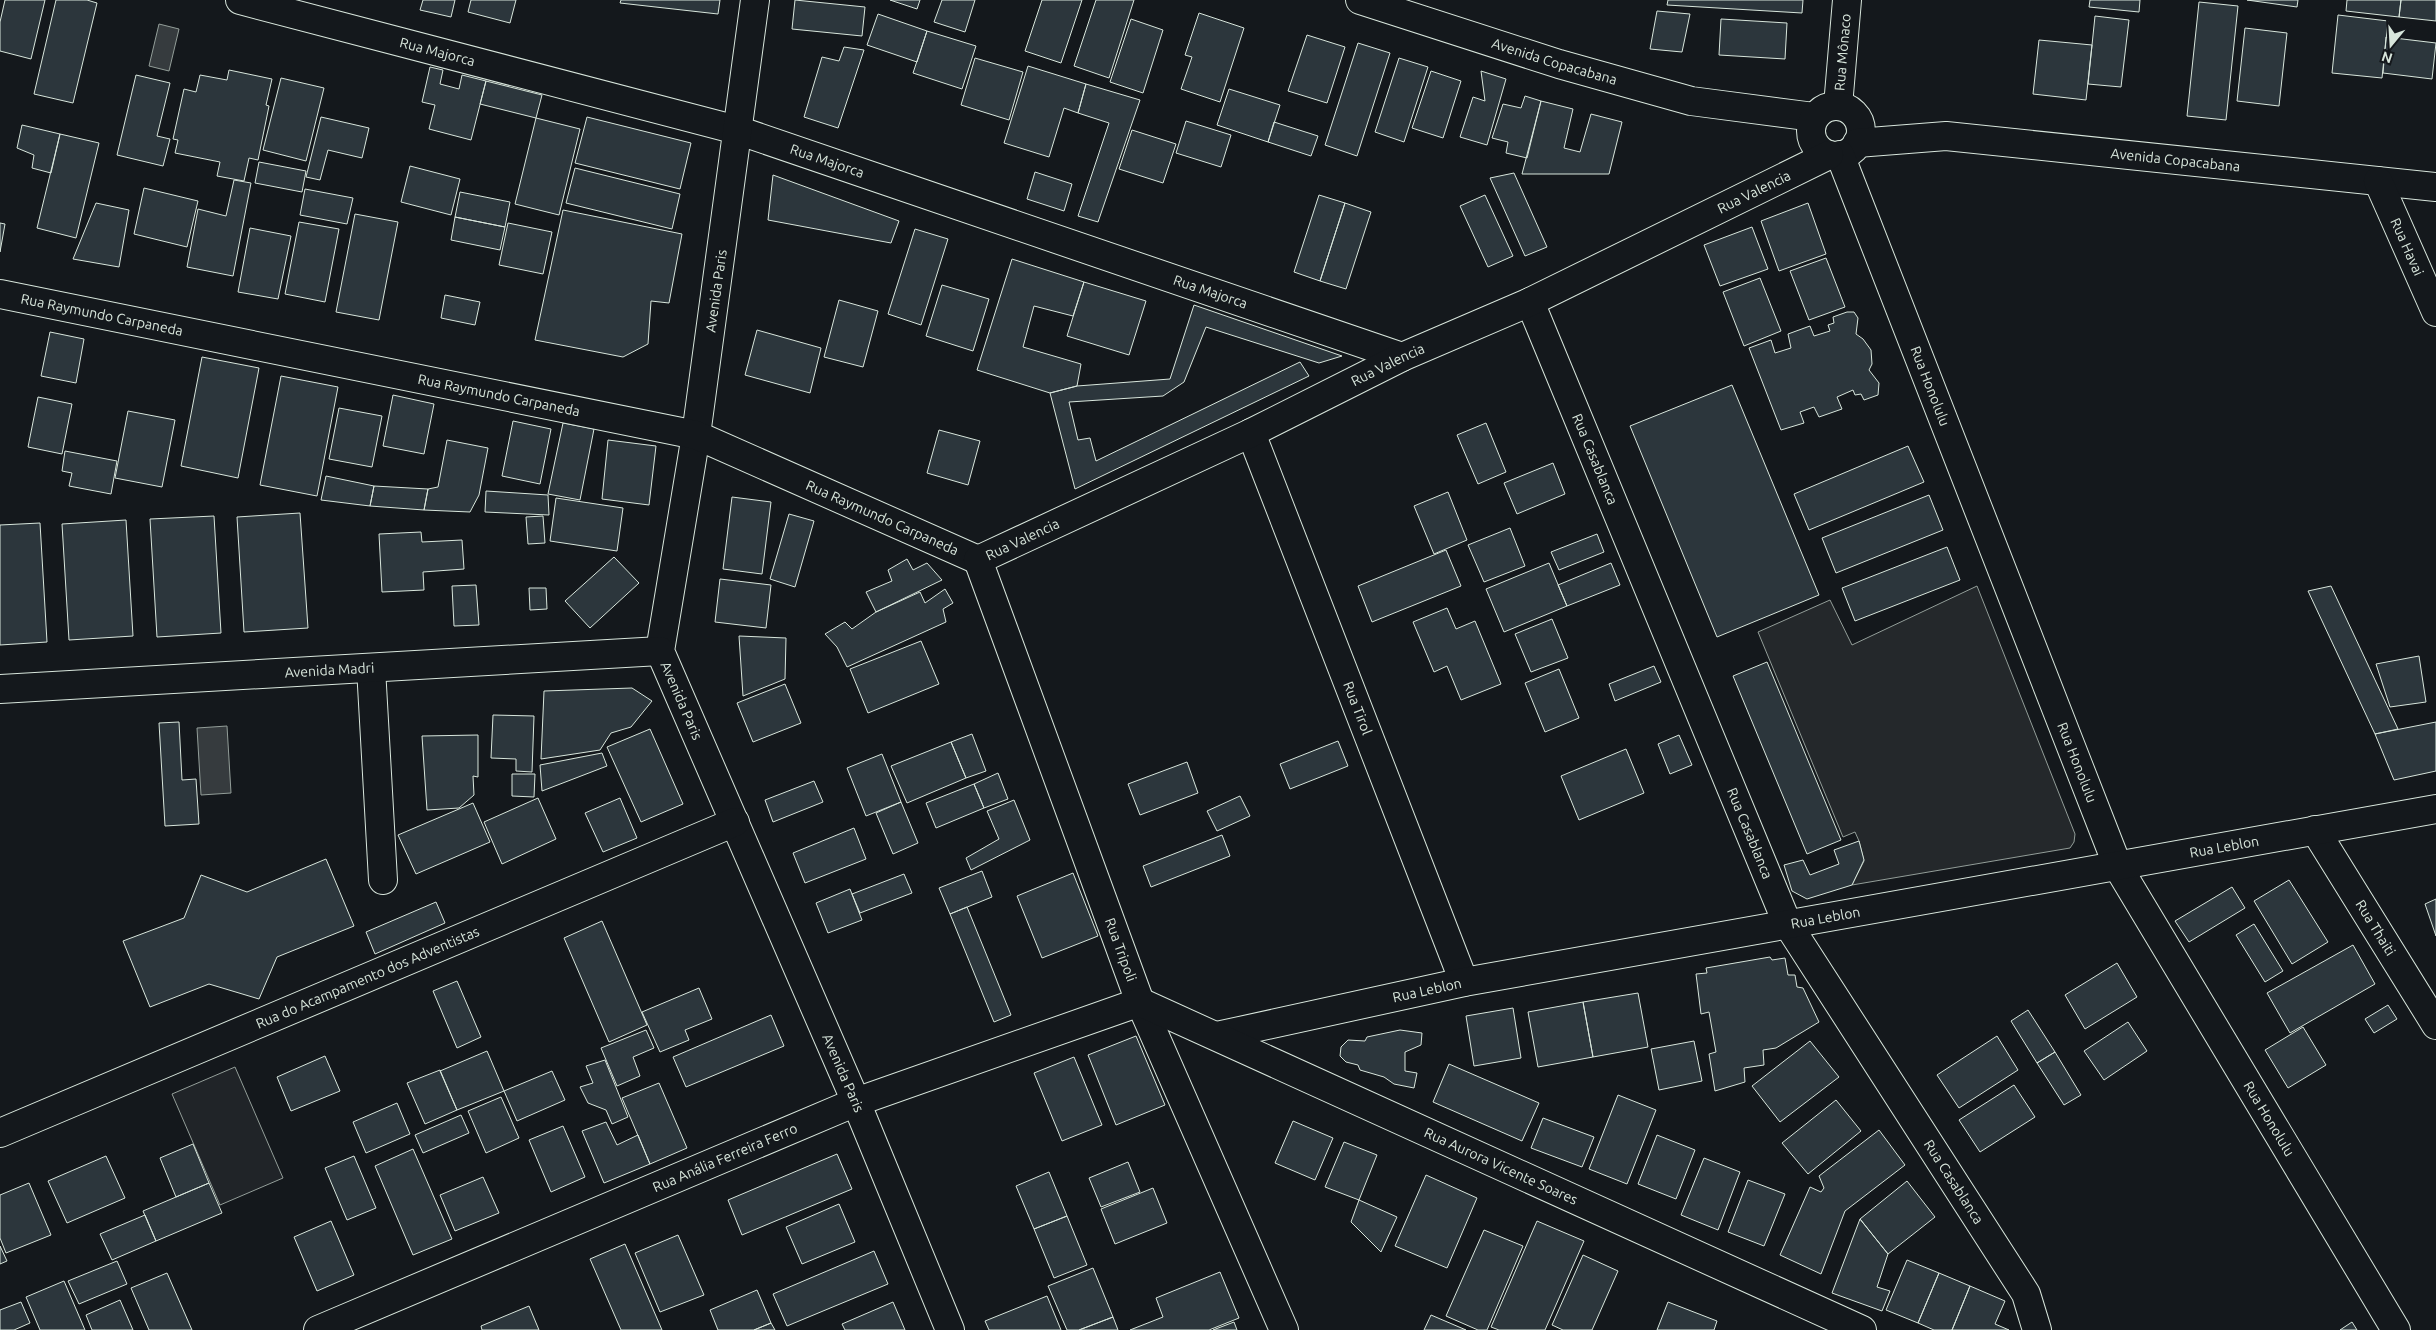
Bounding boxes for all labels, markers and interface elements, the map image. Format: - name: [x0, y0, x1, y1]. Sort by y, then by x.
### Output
- street label: Rua Mônaco: [1831, 13, 1854, 91]
- north arrow: [2366, 20, 2416, 70]
- street label: Rua Majorca: [398, 34, 477, 69]
- street label: Avenida Copacabana: [1490, 35, 1619, 88]
- text: N: [2380, 48, 2394, 67]
- street label: Rua Majorca: [788, 141, 866, 181]
- street label: Avenida Copacabana: [2110, 145, 2241, 175]
- street label: Rua Valencia: [1715, 167, 1793, 217]
- street label: Rua Havai: [2387, 215, 2427, 278]
- street label: Avenida Paris: [702, 248, 730, 334]
- street label: Rua Majorca: [1171, 272, 1250, 312]
- street label: Rua Raymundo Carpaneda: [19, 290, 184, 339]
- street label: Rua Valencia: [1348, 340, 1427, 389]
- street label: Rua Honolulu: [1907, 344, 1953, 428]
- street label: Rua Raymundo Carpaneda: [416, 371, 581, 419]
- street label: Rua Casablanca: [1569, 411, 1621, 507]
- street label: Rua Raymundo Carpaneda: [804, 477, 961, 558]
- street label: Rua Valencia: [983, 515, 1062, 563]
- street label: Avenida Madri: [284, 659, 375, 681]
- street label: Avenida Paris: [658, 659, 706, 742]
- street label: Rua Tirol: [1340, 679, 1375, 737]
- street label: Rua Honolulu: [2054, 720, 2100, 805]
- street label: Rua Casablanca: [1724, 785, 1776, 881]
- street label: Rua Leblon: [2188, 833, 2260, 861]
- street label: Rua Thaiti: [2352, 897, 2399, 958]
- street label: Rua Leblon: [1790, 904, 1861, 932]
- street label: Rua Tripoli: [1102, 916, 1140, 984]
- street label: Rua do Acampamento dos Adventistas: [253, 923, 482, 1032]
- street label: Rua Leblon: [1391, 975, 1463, 1005]
- street label: Avenida Paris: [819, 1031, 867, 1114]
- street label: Rua Honolulu: [2241, 1078, 2298, 1159]
- street label: Rua Anália Ferreira Ferro: [650, 1120, 800, 1195]
- street label: Rua Aurora Vicente Soares: [1422, 1124, 1580, 1208]
- street label: Rua Casablanca: [1921, 1137, 1987, 1227]

